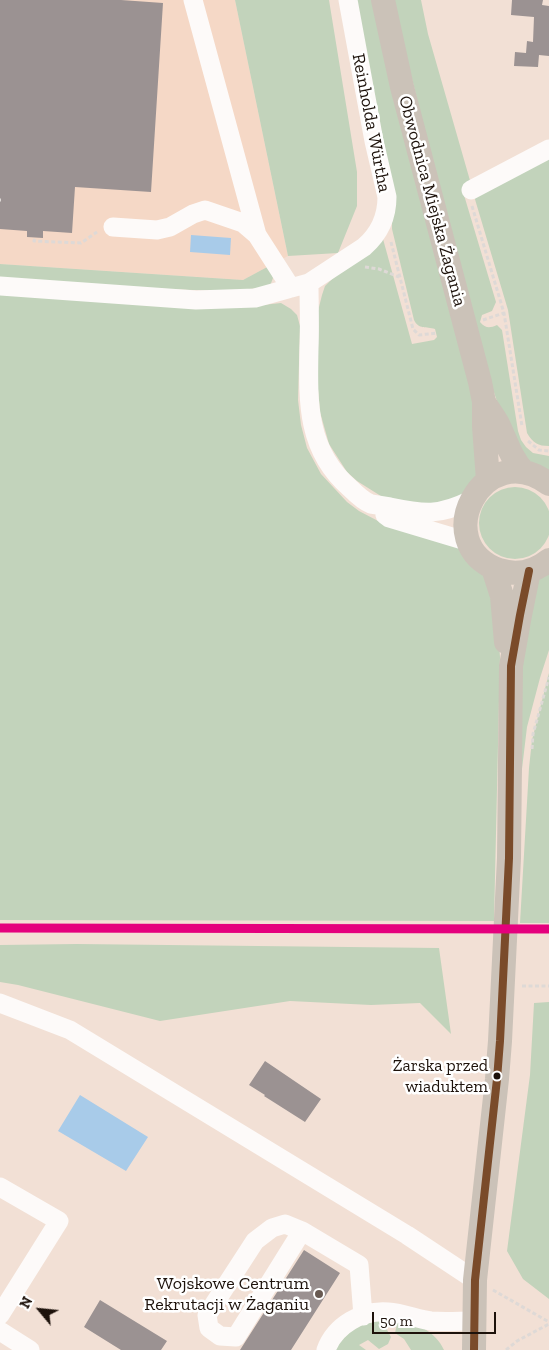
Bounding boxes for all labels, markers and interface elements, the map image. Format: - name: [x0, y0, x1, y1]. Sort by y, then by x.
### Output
- street label: Reinholda Würtha: [347, 52, 395, 194]
- street label: Obwodnica Miejska Żagania: [393, 93, 471, 309]
- place label: Żarska przed wiaduktem: [393, 1056, 488, 1096]
- marker: Żarska przed wiaduktem: [492, 1071, 502, 1081]
- place label: Wojskowe Centrum Rekrutacji w Żaganiu: [144, 1273, 309, 1316]
- north arrow: [15, 1285, 65, 1335]
- marker: Wojskowe Centrum Rekrutacji w Żaganiu: [313, 1288, 325, 1300]
- text: N: [16, 1294, 36, 1311]
- scale bar: [374, 1302, 498, 1334]
- text: 50 m: [380, 1312, 413, 1330]

